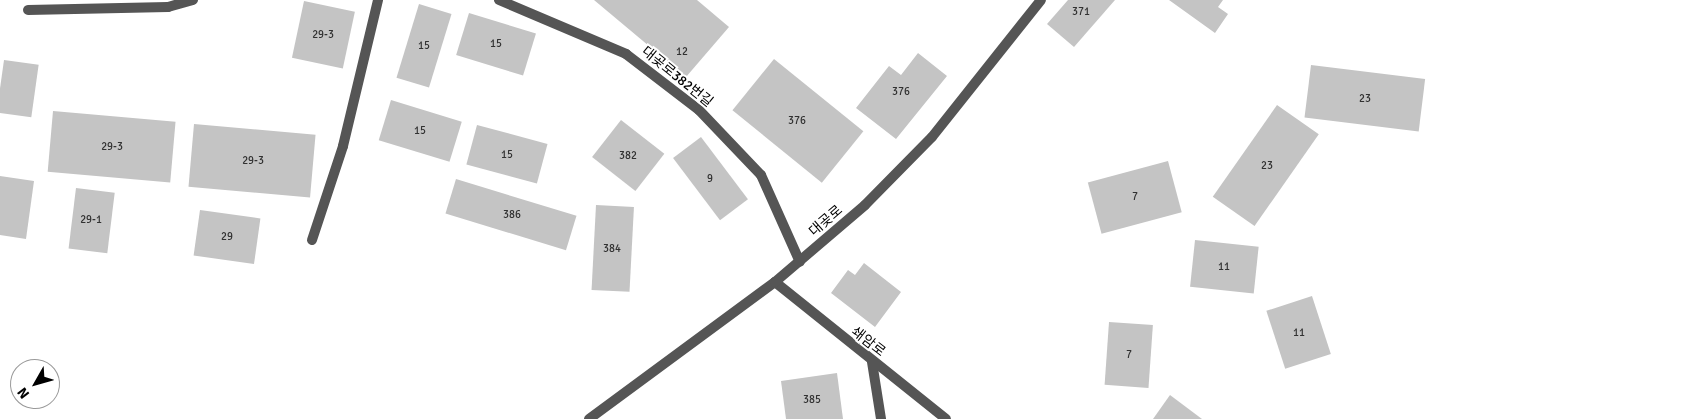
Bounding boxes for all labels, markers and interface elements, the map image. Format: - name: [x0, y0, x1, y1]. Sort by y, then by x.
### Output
- house number: 371: [1072, 5, 1090, 19]
- house number: 29-3: [312, 28, 334, 42]
- house number: 15: [490, 37, 502, 51]
- house number: 15: [418, 39, 430, 53]
- street label: 대곶로382번길: [638, 43, 716, 111]
- house number: 12: [676, 45, 688, 59]
- house number: 376: [892, 85, 910, 99]
- house number: 23: [1359, 92, 1371, 106]
- house number: 376: [788, 114, 806, 128]
- house number: 15: [414, 124, 426, 138]
- house number: 29-3: [101, 140, 123, 154]
- house number: 15: [501, 148, 513, 162]
- house number: 382: [619, 149, 637, 163]
- house number: 29-3: [242, 154, 264, 168]
- house number: 23: [1261, 159, 1273, 173]
- house number: 9: [707, 172, 713, 186]
- house number: 7: [1132, 190, 1138, 204]
- street label: 대곶로: [806, 202, 846, 240]
- house number: 386: [503, 208, 521, 222]
- house number: 29-1: [80, 213, 102, 227]
- house number: 29: [221, 230, 233, 244]
- house number: 384: [603, 242, 621, 256]
- house number: 11: [1218, 260, 1230, 274]
- street label: 쇄암로: [848, 323, 888, 361]
- house number: 11: [1293, 326, 1305, 340]
- house number: 7: [1126, 348, 1132, 362]
- north arrow: [10, 359, 60, 409]
- text: N: [14, 384, 33, 402]
- house number: 385: [803, 393, 821, 407]

